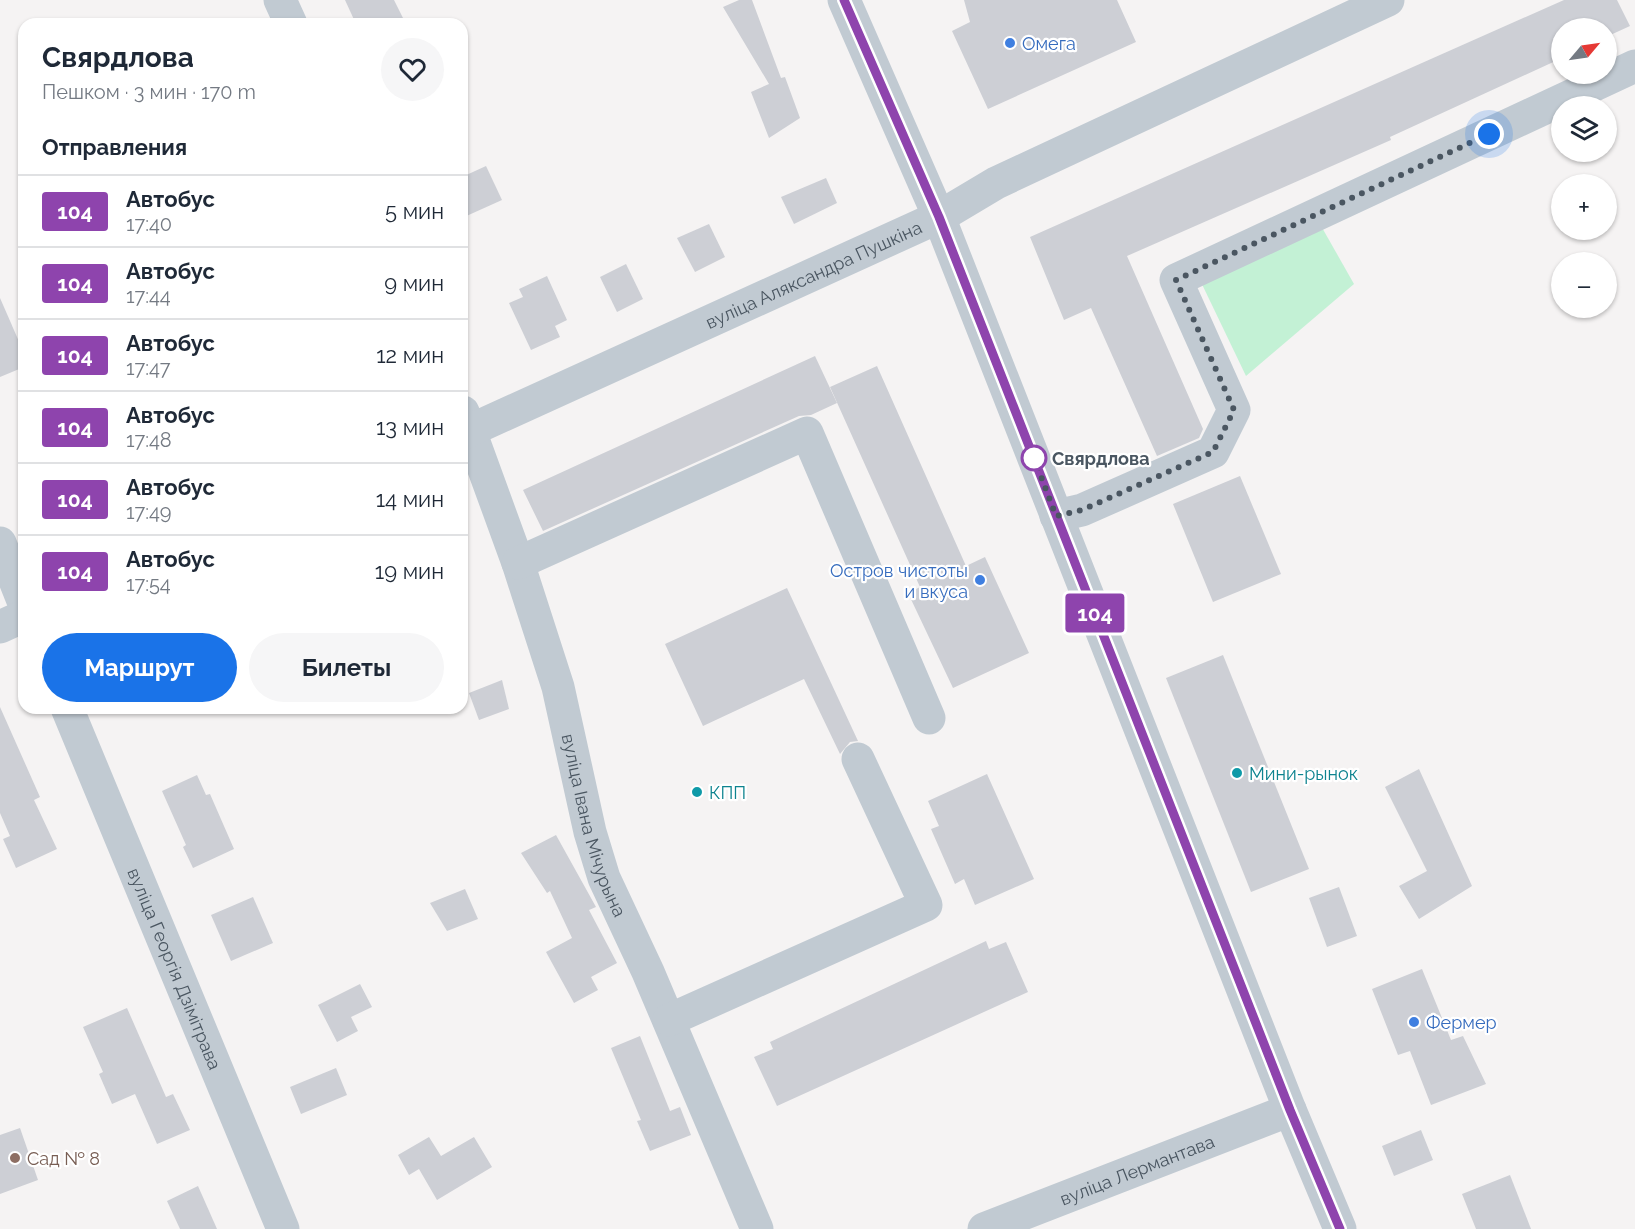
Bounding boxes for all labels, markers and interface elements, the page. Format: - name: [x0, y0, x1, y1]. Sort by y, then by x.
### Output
- north arrow: [1551, 18, 1617, 84]
- map controls: [1551, 18, 1617, 318]
- place label: Омега: [1022, 33, 1076, 54]
- marker: Омега: [1003, 36, 1017, 50]
- button: heart: [381, 38, 444, 101]
- text: Свярдлова: [42, 41, 194, 74]
- text: Пешком · 3 мин · 170 m: [42, 80, 256, 104]
- button: layers: [1551, 96, 1617, 162]
- your location: [1474, 119, 1504, 149]
- text: Отправления: [42, 134, 187, 160]
- button: +: [1551, 174, 1617, 240]
- text: Автобус: [126, 186, 215, 212]
- text: 5 мин: [385, 198, 444, 224]
- text: 104: [57, 199, 93, 224]
- text: 17:40: [126, 212, 172, 236]
- street label: вуліца Аляксандра Пушкіна: [702, 216, 925, 332]
- button: −: [1551, 252, 1617, 318]
- text: Автобус: [126, 258, 215, 284]
- text: 9 мин: [384, 270, 444, 296]
- text: 104: [57, 271, 93, 296]
- text: 17:44: [126, 284, 171, 308]
- text: Автобус: [126, 330, 215, 356]
- text: 12 мин: [376, 342, 444, 368]
- text: 104: [57, 343, 93, 368]
- text: 17:47: [126, 356, 170, 380]
- text: Автобус: [126, 402, 215, 428]
- text: 13 мин: [376, 414, 444, 440]
- text: 104: [57, 415, 93, 440]
- text: 17:48: [126, 428, 172, 452]
- marker: Свярдлова: [1021, 445, 1047, 471]
- place label: Свярдлова: [1052, 448, 1150, 469]
- text: Автобус: [126, 474, 215, 500]
- text: 14 мин: [376, 486, 444, 512]
- text: 104: [57, 487, 93, 512]
- text: 17:49: [126, 500, 172, 524]
- text: Автобус: [126, 546, 215, 572]
- text: 19 мин: [375, 558, 444, 584]
- text: 104: [57, 559, 93, 584]
- place label: Остров чистоты и вкуса: [830, 560, 968, 602]
- text: 17:54: [126, 572, 171, 596]
- marker: Остров чистоты и вкуса: [973, 573, 987, 587]
- line badge: 104: [1060, 594, 1130, 632]
- text: 104: [1077, 601, 1113, 626]
- button: Маршрут: [42, 633, 237, 702]
- button: Билеты: [249, 633, 444, 702]
- street label: вуліца Івана Мічурына: [558, 732, 631, 920]
- place label: Мини-рынок: [1249, 763, 1358, 784]
- marker: Мини-рынок: [1230, 766, 1244, 780]
- place label: КПП: [709, 782, 746, 803]
- marker: КПП: [690, 785, 704, 799]
- street label: вуліца Георгія Дзімітрава: [124, 864, 226, 1073]
- place label: Фермер: [1426, 1012, 1497, 1033]
- marker: Фермер: [1407, 1015, 1421, 1029]
- street label: вуліца Лермантава: [1057, 1130, 1217, 1209]
- place label: Сад № 8: [27, 1148, 100, 1169]
- marker: Сад № 8: [8, 1151, 22, 1165]

